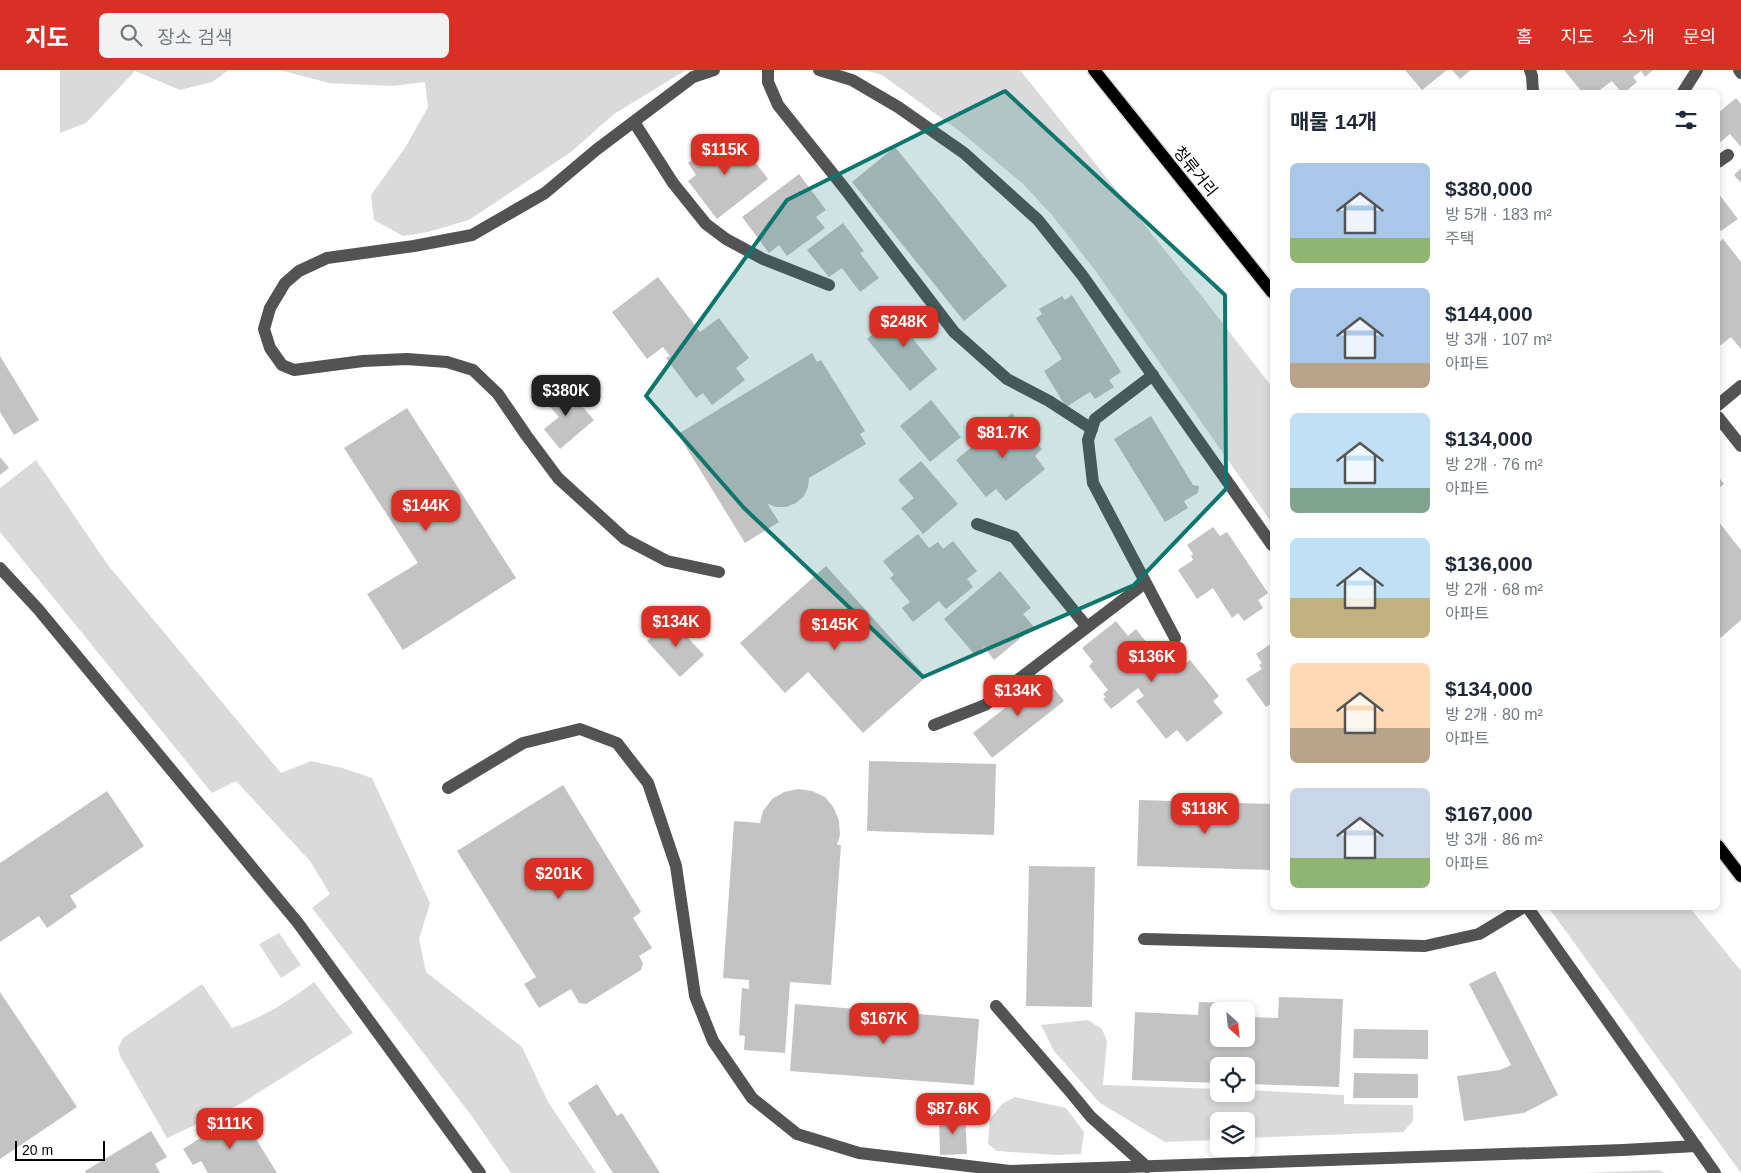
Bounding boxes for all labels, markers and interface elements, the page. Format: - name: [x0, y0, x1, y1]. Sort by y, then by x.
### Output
- search box: [99, 13, 449, 58]
- icon: search: [117, 21, 145, 49]
- text: 지도: [25, 24, 69, 51]
- text: 장소 검색: [157, 27, 232, 48]
- text: 홈: [1516, 27, 1533, 47]
- text: 지도: [1561, 27, 1594, 47]
- text: 소개: [1622, 27, 1655, 47]
- text: 문의: [1683, 27, 1716, 47]
- icon: filters: [1672, 106, 1700, 134]
- text: 매물 14개: [1290, 110, 1377, 133]
- pin: $115K: [690, 134, 760, 176]
- text: $115K: [702, 141, 748, 158]
- street label: 청류거리: [1170, 143, 1221, 200]
- text: $380,000: [1445, 177, 1533, 200]
- icon: home: [1330, 183, 1390, 243]
- text: 방 5개 · 183 m²: [1445, 206, 1552, 223]
- text: 주택: [1445, 230, 1474, 247]
- text: $144,000: [1445, 302, 1533, 325]
- pin: $248K: [869, 306, 939, 348]
- icon: home: [1330, 308, 1390, 368]
- text: $248K: [880, 313, 928, 330]
- text: 방 3개 · 107 m²: [1445, 331, 1552, 348]
- text: 아파트: [1445, 355, 1489, 372]
- pin: $380K: [531, 374, 601, 417]
- text: $380K: [542, 382, 590, 399]
- pin: $81.7K: [962, 416, 1044, 459]
- text: $81.7K: [977, 424, 1029, 441]
- text: $134,000: [1445, 427, 1533, 450]
- icon: home: [1330, 433, 1390, 493]
- text: 방 2개 · 76 m²: [1445, 456, 1543, 473]
- text: 아파트: [1445, 480, 1489, 497]
- pin: $144K: [391, 490, 461, 532]
- text: $144K: [402, 497, 450, 514]
- text: $136,000: [1445, 552, 1533, 575]
- icon: home: [1330, 558, 1390, 618]
- text: 방 2개 · 68 m²: [1445, 581, 1543, 598]
- text: 아파트: [1445, 605, 1489, 622]
- pin: $134K: [641, 606, 711, 648]
- pin: $145K: [800, 608, 870, 651]
- text: $134K: [652, 613, 700, 630]
- text: $145K: [811, 616, 859, 633]
- pin: $136K: [1117, 640, 1187, 683]
- text: $136K: [1128, 648, 1176, 665]
- pin: $134K: [983, 674, 1053, 717]
- text: $134,000: [1445, 677, 1533, 700]
- text: $134K: [994, 682, 1042, 699]
- icon: home: [1330, 683, 1390, 743]
- text: 방 2개 · 80 m²: [1445, 706, 1543, 723]
- text: 아파트: [1445, 730, 1489, 747]
- pin: $118K: [1170, 792, 1240, 835]
- text: $118K: [1182, 800, 1228, 817]
- text: $167,000: [1445, 802, 1533, 825]
- icon: home: [1330, 808, 1390, 868]
- text: 방 3개 · 86 m²: [1445, 831, 1543, 848]
- text: 아파트: [1445, 855, 1489, 872]
- pin: $201K: [524, 858, 594, 900]
- text: $201K: [535, 865, 583, 882]
- pin: $167K: [849, 1002, 919, 1045]
- north arrow: [1210, 1002, 1255, 1048]
- map controls: [1210, 1002, 1255, 1157]
- text: $167K: [860, 1010, 908, 1027]
- button: locate: [1210, 1057, 1255, 1102]
- pin: $87.6K: [912, 1092, 994, 1135]
- text: $87.6K: [927, 1100, 979, 1117]
- pin: $111K: [195, 1108, 265, 1150]
- button: layers: [1210, 1112, 1255, 1157]
- text: $111K: [207, 1115, 253, 1132]
- scale bar: [15, 1138, 105, 1161]
- text: 20 m: [22, 1142, 53, 1158]

